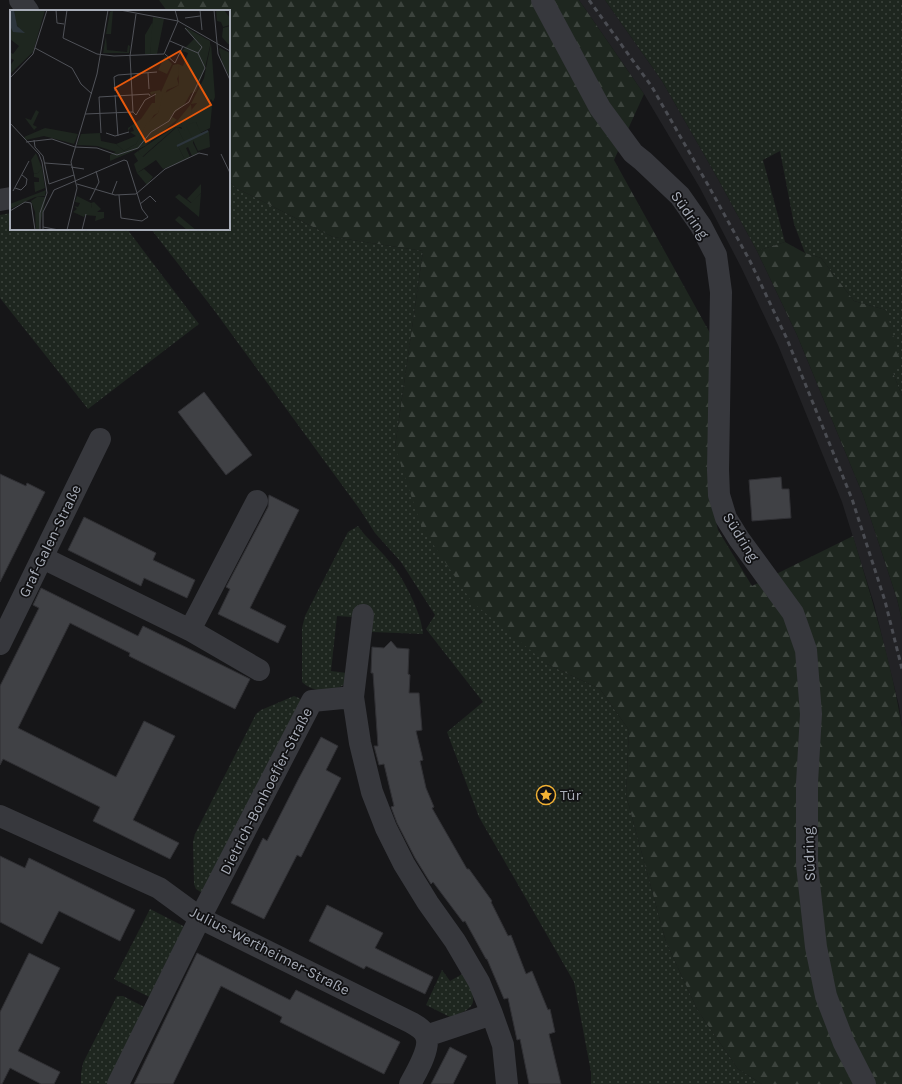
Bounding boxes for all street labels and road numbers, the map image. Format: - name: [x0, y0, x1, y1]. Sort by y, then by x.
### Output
- street label: Südring: [667, 188, 713, 243]
- street label: Graf-Galen-Straße: [15, 482, 85, 600]
- street label: Südring: [719, 509, 763, 565]
- street label: Dietrich-Bonhoeffer-Straße: [216, 704, 316, 878]
- street label: Südring: [799, 826, 819, 882]
- street label: Julius-Wertheimer-Straße: [187, 903, 353, 999]

